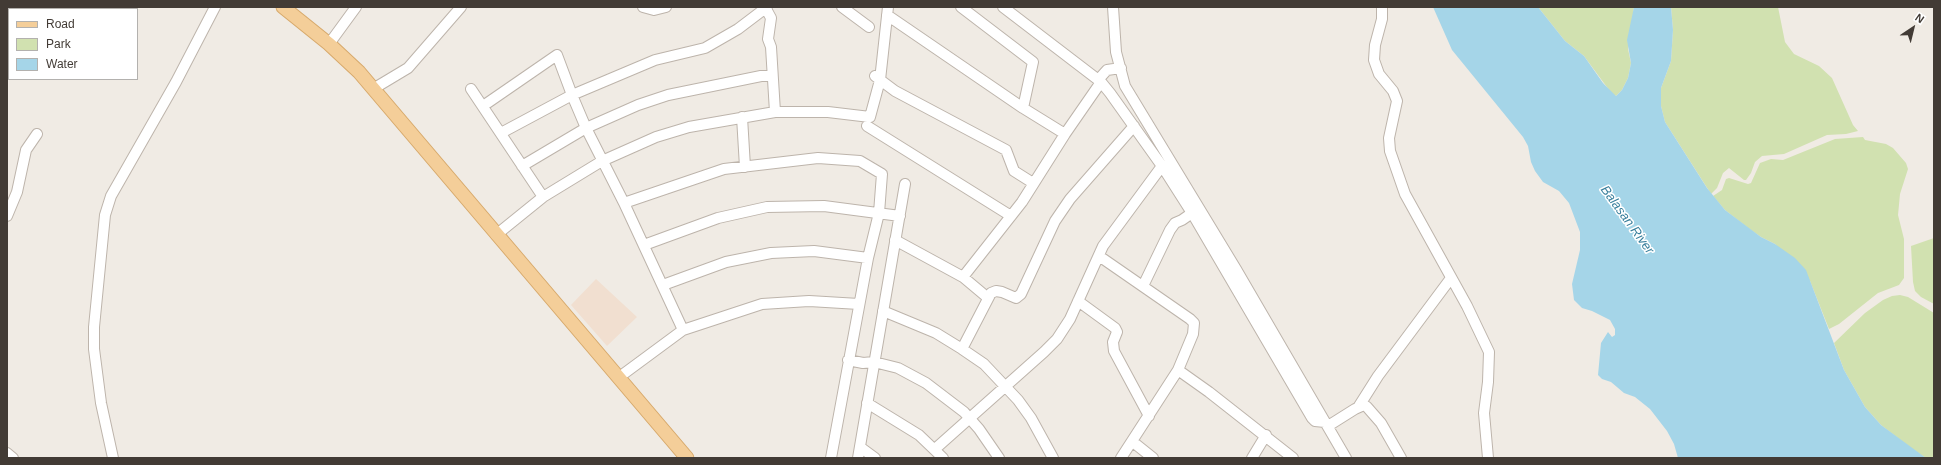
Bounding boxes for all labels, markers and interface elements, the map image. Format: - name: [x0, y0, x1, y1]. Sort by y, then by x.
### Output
- legend: [8, 8, 138, 80]
- north arrow: [1893, 8, 1933, 48]
- text: N: [1913, 11, 1927, 25]
- text: Road: [46, 17, 75, 31]
- text: Park: [46, 37, 71, 51]
- text: Water: [46, 57, 78, 71]
- water label: Balasan River: [1597, 183, 1657, 257]

